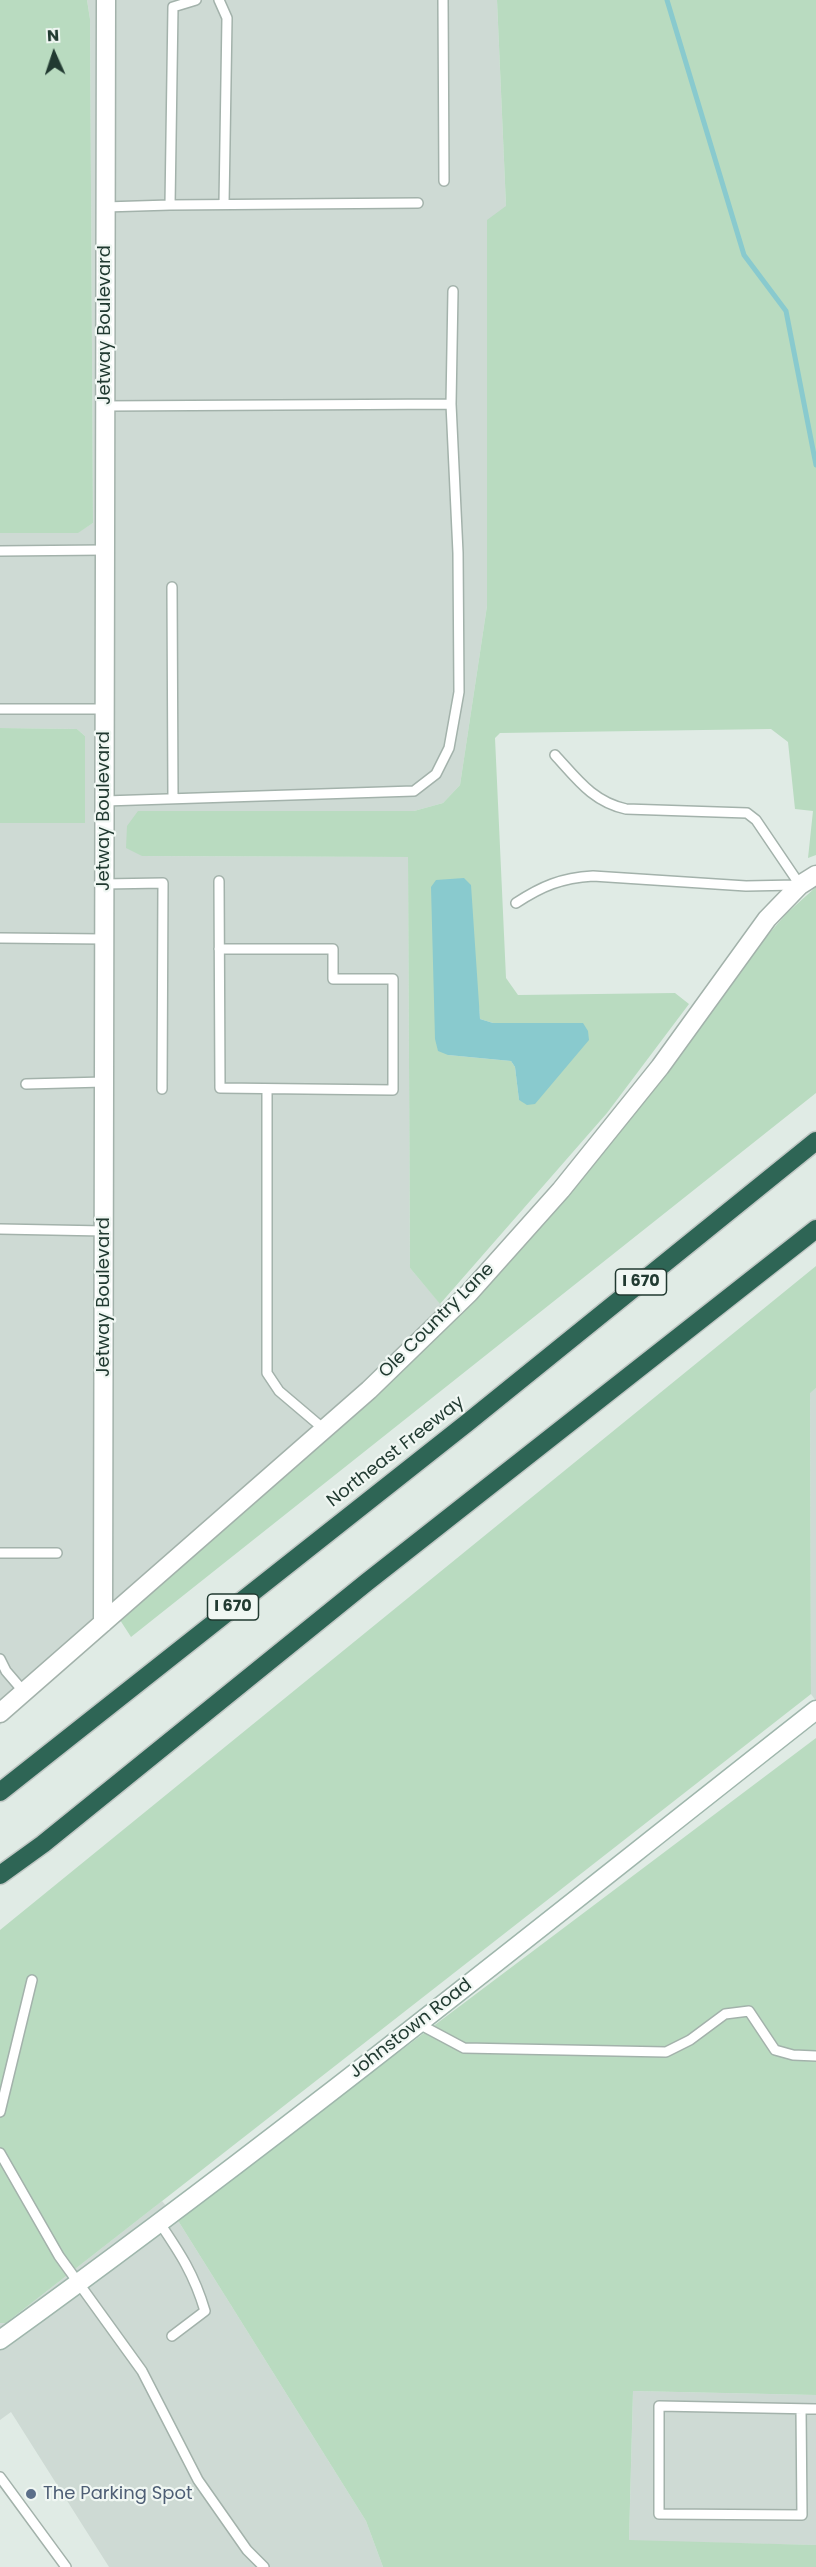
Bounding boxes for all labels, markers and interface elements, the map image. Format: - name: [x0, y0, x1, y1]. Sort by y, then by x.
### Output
- north arrow: [24, 24, 84, 84]
- text: N: [46, 24, 60, 47]
- street label: Jetway Boulevard: [94, 245, 116, 405]
- street label: Jetway Boulevard: [93, 731, 115, 891]
- street label: Jetway Boulevard: [93, 1217, 115, 1377]
- street label: Ole Country Lane: [375, 1259, 499, 1383]
- road number: I 670: [616, 1269, 666, 1295]
- street label: Northeast Freeway: [323, 1392, 469, 1512]
- road number: I 670: [208, 1594, 258, 1620]
- street label: Johnstown Road: [345, 1974, 477, 2084]
- place label: The Parking Spot: [43, 2483, 193, 2505]
- marker: The Parking Spot: [24, 2487, 38, 2501]

